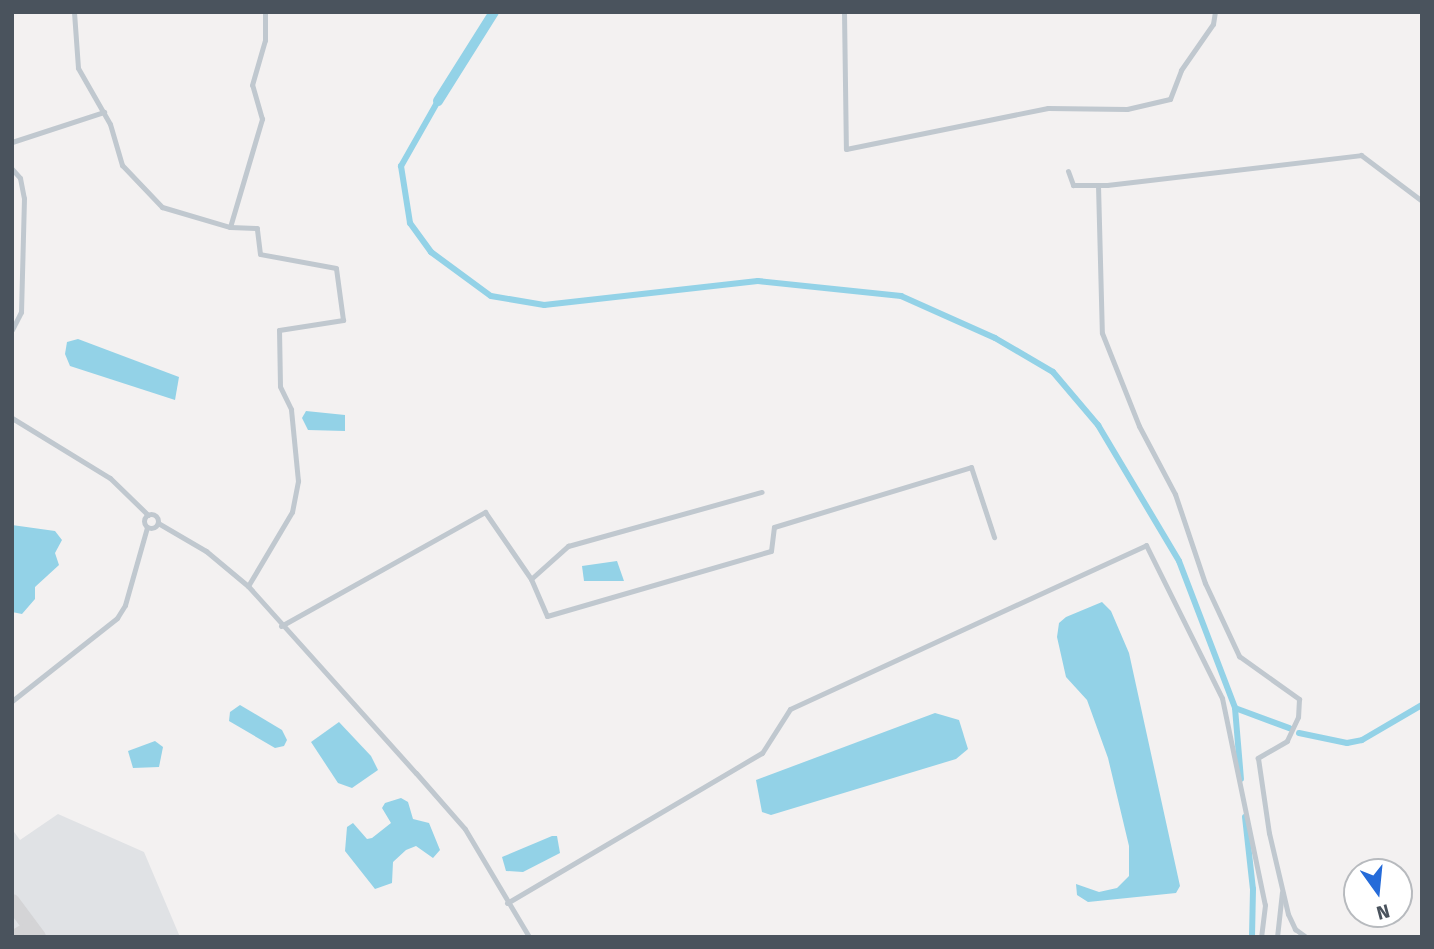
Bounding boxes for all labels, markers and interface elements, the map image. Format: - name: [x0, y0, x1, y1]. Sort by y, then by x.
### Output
- north arrow: [1343, 858, 1413, 928]
- text: N: [1374, 899, 1392, 925]

